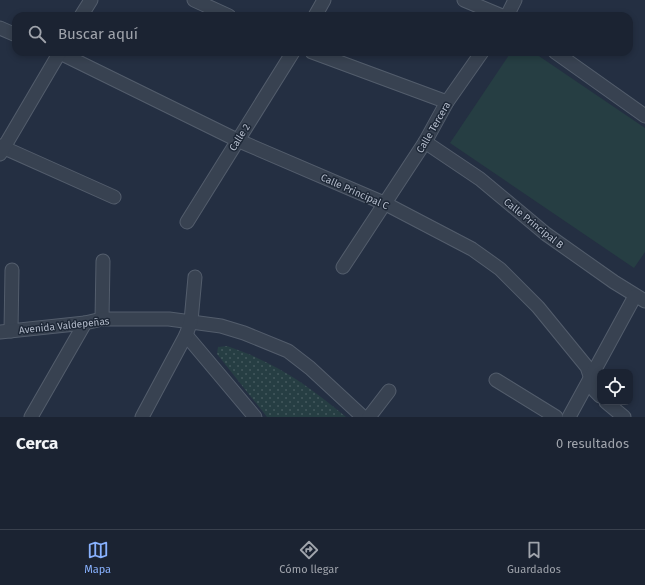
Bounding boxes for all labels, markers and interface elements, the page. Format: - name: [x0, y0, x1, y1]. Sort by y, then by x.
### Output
- search box: [12, 12, 633, 56]
- icon: search: [26, 23, 48, 45]
- text: Buscar aquí: [58, 25, 138, 43]
- street label: Calle Tercera: [414, 100, 453, 155]
- street label: Calle 2: [227, 122, 253, 153]
- street label: Calle Principal C: [319, 172, 391, 212]
- street label: Calle Principal B: [501, 196, 566, 252]
- street label: Avenida Valdepeñas: [18, 315, 110, 337]
- map controls: [597, 369, 633, 405]
- button: locate: [597, 369, 633, 405]
- text: Cerca: [16, 433, 58, 454]
- text: 0 resultados: [556, 436, 629, 451]
- tab: Mapa: [84, 539, 111, 576]
- tab: Cómo llegar: [279, 539, 339, 576]
- tab: Guardados: [507, 539, 561, 576]

